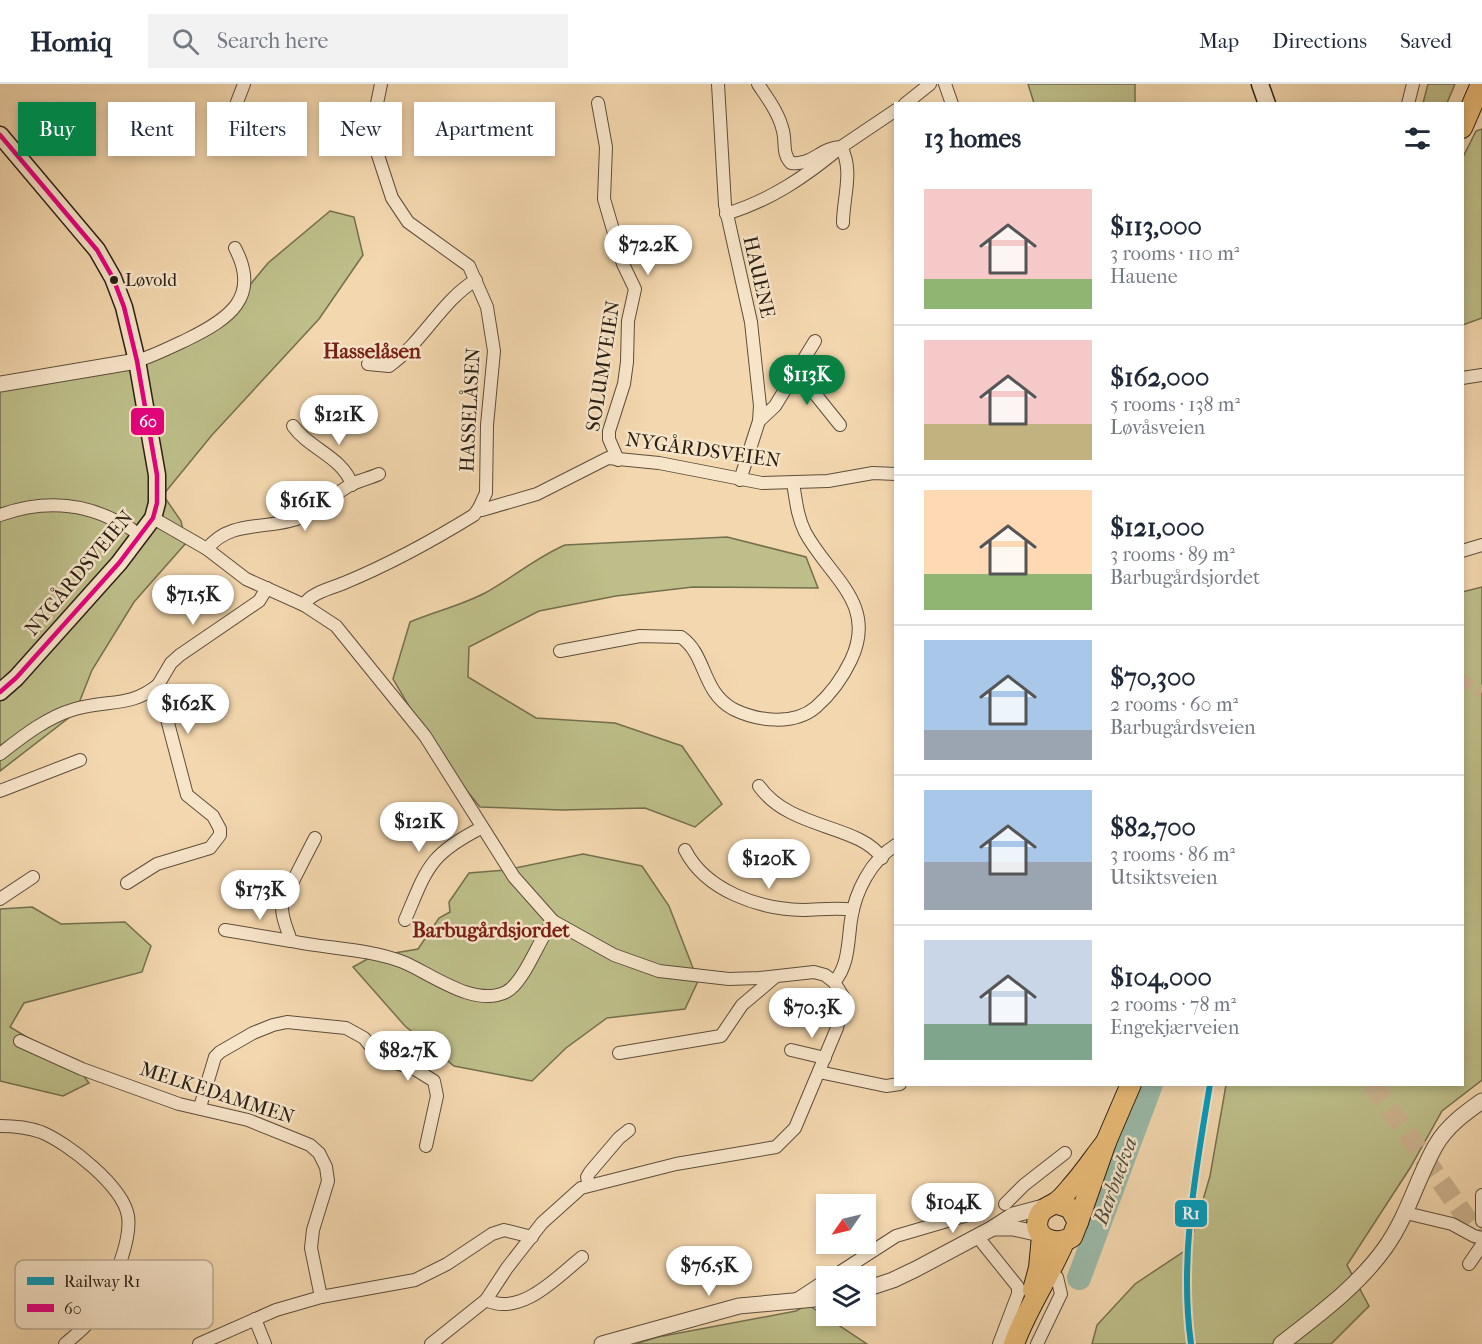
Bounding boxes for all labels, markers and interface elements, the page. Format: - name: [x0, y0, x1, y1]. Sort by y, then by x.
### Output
- search box: [148, 14, 568, 68]
- text: Homiq: [30, 25, 112, 58]
- icon: search: [169, 25, 202, 58]
- text: Search here: [217, 28, 328, 54]
- text: Map: [1199, 29, 1239, 53]
- text: Directions: [1272, 29, 1367, 53]
- text: Saved: [1400, 29, 1452, 53]
- chip: Buy: [18, 102, 96, 156]
- chip: Rent: [108, 102, 195, 156]
- chip: Filters: [207, 102, 307, 156]
- chip: New: [319, 102, 402, 156]
- chip: Apartment: [414, 102, 555, 156]
- icon: filters: [1401, 122, 1434, 155]
- text: 13 homes: [924, 123, 1021, 154]
- text: $113,000: [1110, 211, 1202, 242]
- icon: home: [972, 213, 1044, 285]
- pin: $72.2K: [599, 225, 697, 276]
- text: $72.2K: [618, 233, 678, 256]
- street label: HAUENE: [738, 234, 780, 320]
- text: 3 rooms · 110 m²: [1110, 242, 1239, 265]
- text: Hauene: [1110, 265, 1178, 288]
- place label: Løvold: [125, 270, 177, 291]
- marker: Løvold: [108, 274, 120, 286]
- street label: SOLUMVEIEN: [581, 299, 625, 433]
- district label: Hasselåsen: [323, 339, 422, 363]
- street label: HASSELÅSEN: [454, 347, 485, 473]
- pin: $113K: [765, 355, 849, 406]
- text: $162,000: [1110, 362, 1209, 393]
- text: $113K: [783, 363, 831, 386]
- icon: home: [972, 364, 1044, 436]
- text: 5 rooms · 138 m²: [1110, 393, 1240, 416]
- pin: $121K: [297, 395, 381, 446]
- text: $121K: [314, 403, 364, 426]
- line badge: 60: [130, 407, 165, 436]
- text: 60: [139, 412, 157, 431]
- text: Løvåsveien: [1110, 416, 1205, 439]
- street label: NYGÅRDSVEIEN: [624, 427, 782, 472]
- pin: $161K: [263, 481, 347, 532]
- text: $161K: [280, 489, 330, 512]
- street label: NYGÅRDSVEIEN: [19, 505, 138, 640]
- text: $121,000: [1110, 512, 1205, 543]
- icon: home: [972, 514, 1044, 586]
- text: 3 rooms · 89 m²: [1110, 543, 1235, 566]
- text: Barbugårdsjordet: [1110, 566, 1260, 589]
- pin: $71.5K: [144, 575, 242, 626]
- text: $71.5K: [166, 583, 220, 606]
- text: $70,300: [1110, 662, 1196, 693]
- icon: home: [972, 664, 1044, 736]
- pin: $162K: [146, 684, 230, 735]
- text: $162K: [161, 692, 215, 715]
- text: 2 rooms · 60 m²: [1110, 693, 1238, 716]
- text: Barbugårdsveien: [1110, 716, 1256, 739]
- pin: $121K: [377, 802, 461, 853]
- text: $121K: [394, 810, 444, 833]
- text: $82,700: [1110, 812, 1196, 843]
- icon: home: [972, 814, 1044, 886]
- pin: $120K: [727, 839, 811, 890]
- text: 3 rooms · 86 m²: [1110, 843, 1235, 866]
- text: $120K: [742, 847, 796, 870]
- text: Utsiktsveien: [1110, 866, 1218, 889]
- pin: $173K: [218, 870, 302, 921]
- text: $173K: [235, 878, 285, 901]
- district label: Barbugårdsjordet: [412, 918, 570, 942]
- text: $104,000: [1110, 962, 1212, 993]
- icon: home: [972, 964, 1044, 1036]
- pin: $70.3K: [763, 988, 861, 1039]
- text: 2 rooms · 78 m²: [1110, 993, 1236, 1016]
- text: $70.3K: [783, 996, 841, 1019]
- text: Engekjærveien: [1110, 1016, 1239, 1039]
- pin: $82.7K: [359, 1031, 457, 1082]
- text: $82.7K: [379, 1039, 437, 1062]
- street label: MELKEDAMMEN: [137, 1057, 297, 1129]
- water label: Barbuelva: [1088, 1134, 1142, 1229]
- pin: $104K: [911, 1183, 995, 1234]
- text: $104K: [925, 1191, 981, 1214]
- north arrow: [816, 1194, 876, 1254]
- map controls: [816, 1194, 876, 1326]
- line badge: R1: [1174, 1199, 1208, 1228]
- text: R1: [1182, 1204, 1200, 1223]
- pin: $76.5K: [660, 1246, 758, 1297]
- text: $76.5K: [680, 1254, 738, 1277]
- legend: [15, 1260, 213, 1329]
- button: layers: [816, 1266, 876, 1326]
- text: Railway R1: [64, 1272, 140, 1291]
- text: 60: [64, 1299, 82, 1318]

